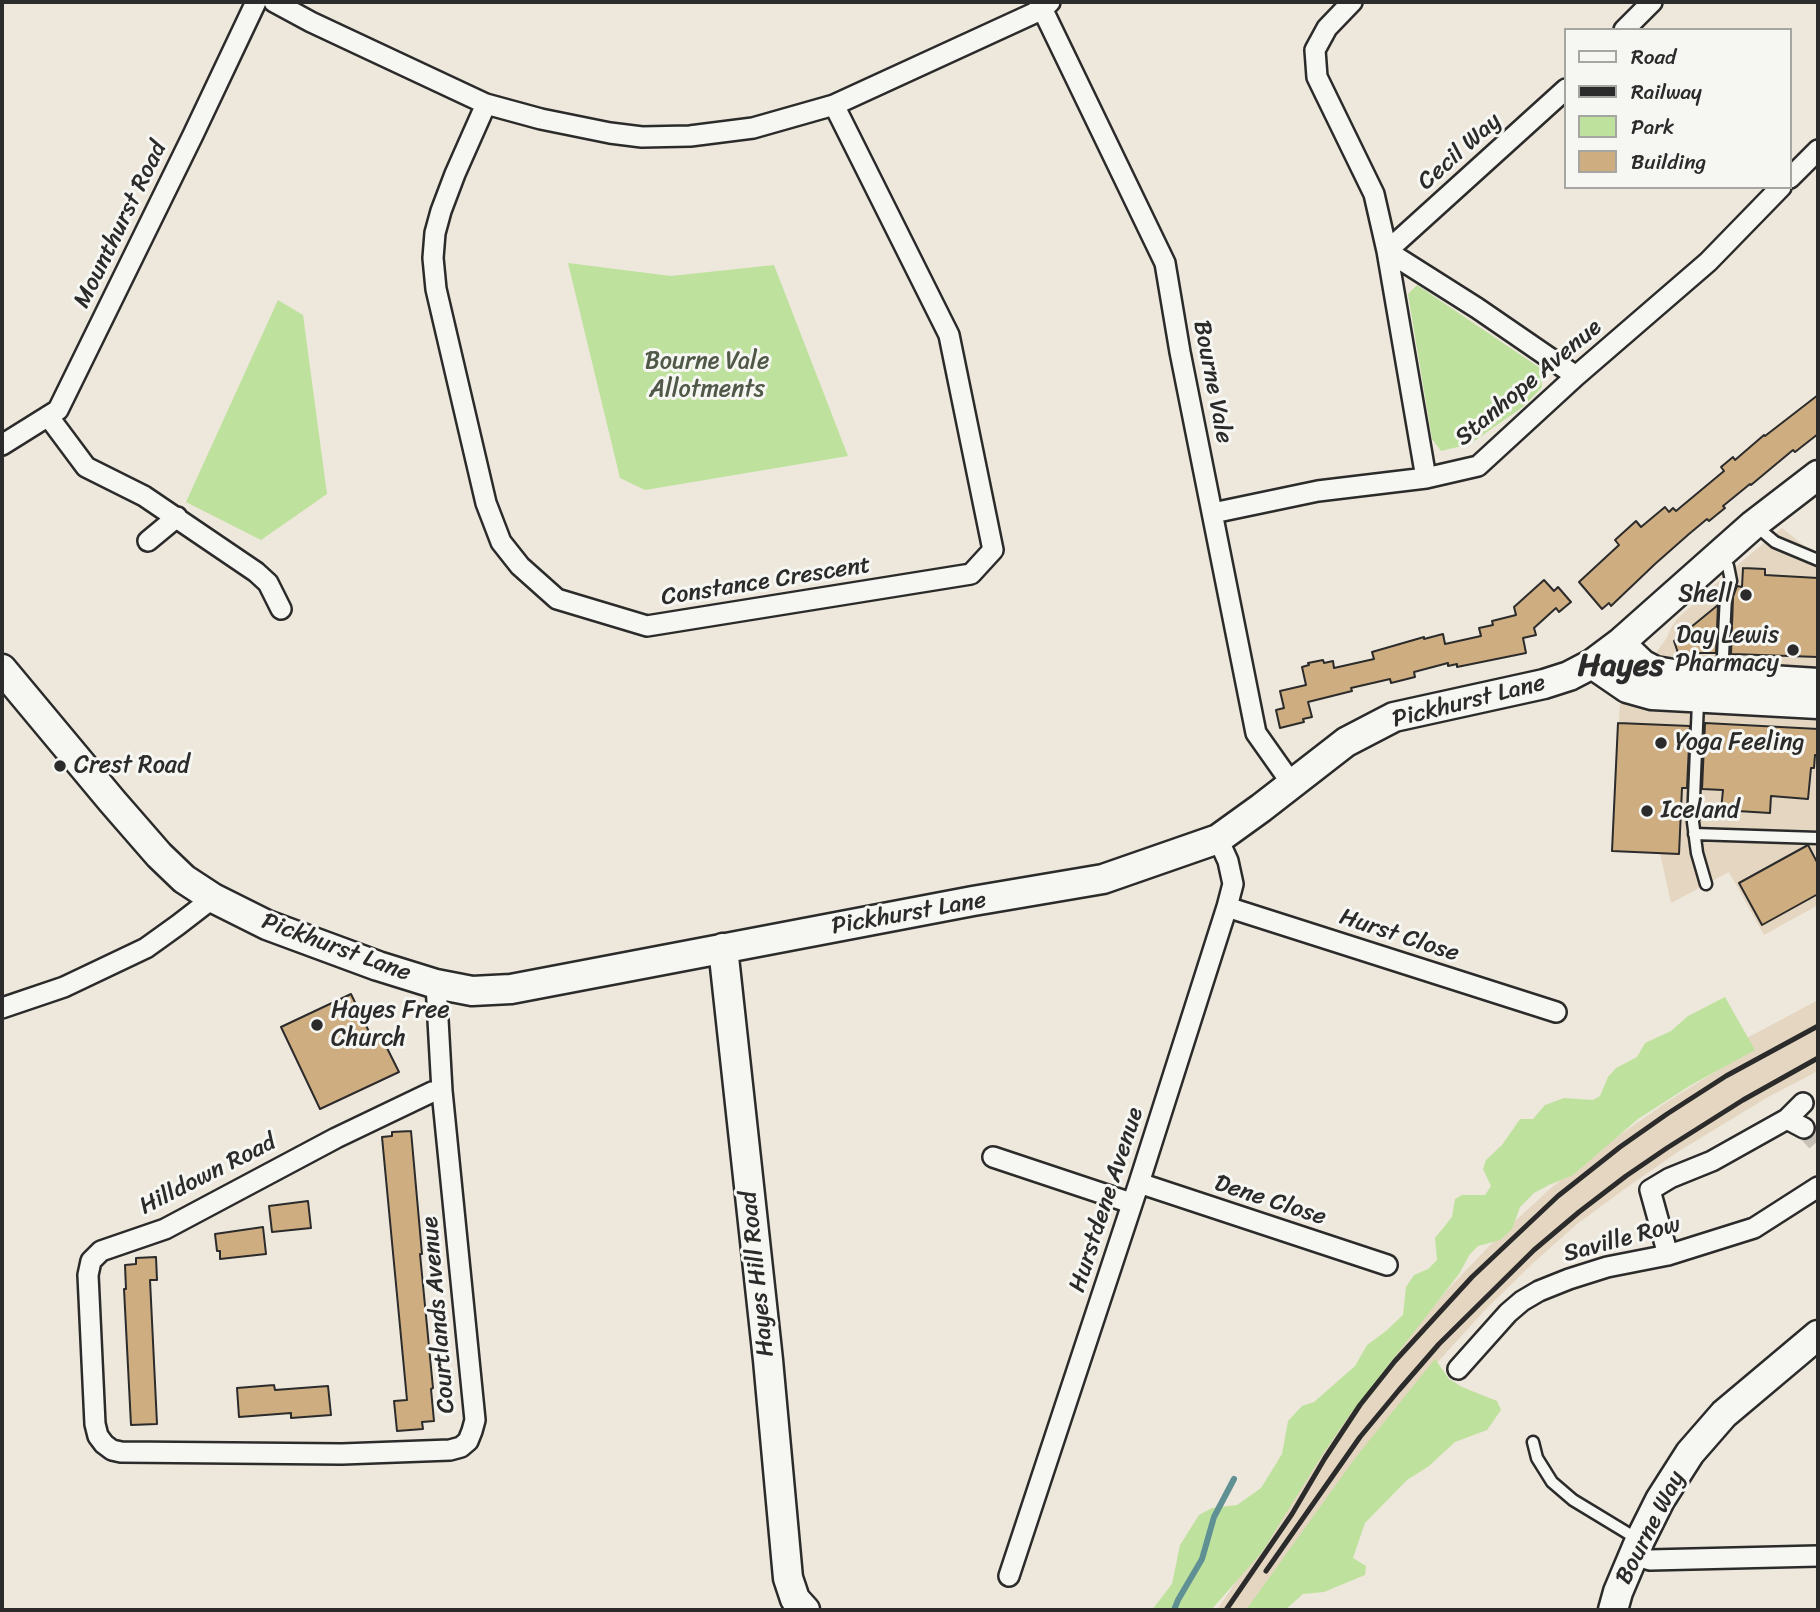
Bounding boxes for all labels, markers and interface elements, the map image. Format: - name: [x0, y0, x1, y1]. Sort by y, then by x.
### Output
- legend: [1564, 28, 1792, 189]
- text: Road: [1631, 38, 1676, 76]
- text: Railway: [1631, 73, 1702, 111]
- street label: Cecil Way: [1412, 107, 1508, 197]
- text: Park: [1631, 108, 1674, 146]
- street label: Mounthurst Road: [68, 137, 174, 313]
- text: Building: [1631, 143, 1706, 181]
- street label: Stanhope Avenue: [1450, 313, 1608, 453]
- street label: Bourne Vale: [1186, 318, 1238, 446]
- park label: Bourne Vale Allotments: [645, 348, 769, 404]
- street label: Constance Crescent: [659, 551, 873, 613]
- place label: Shell: [1678, 581, 1732, 609]
- marker: Shell: [1738, 587, 1754, 603]
- place label: Day Lewis Pharmacy: [1675, 622, 1779, 678]
- marker: Day Lewis Pharmacy: [1785, 642, 1801, 658]
- district label: Hayes: [1578, 648, 1664, 686]
- street label: Pickhurst Lane: [1390, 669, 1548, 735]
- place label: Yoga Feeling: [1675, 729, 1805, 757]
- marker: Yoga Feeling: [1653, 735, 1669, 751]
- place label: Crest Road: [74, 752, 190, 780]
- marker: Crest Road: [52, 758, 68, 774]
- place label: Iceland: [1661, 797, 1739, 825]
- marker: Iceland: [1639, 803, 1655, 819]
- street label: Pickhurst Lane: [829, 886, 989, 942]
- street label: Hurst Close: [1336, 903, 1462, 969]
- street label: Pickhurst Lane: [258, 908, 414, 988]
- place label: Hayes Free Church: [331, 997, 450, 1053]
- marker: Hayes Free Church: [309, 1017, 325, 1033]
- street label: Hurstdene Avenue: [1064, 1104, 1150, 1296]
- street label: Hilldown Road: [135, 1128, 281, 1222]
- street label: Dene Close: [1211, 1169, 1329, 1233]
- street label: Hayes Hill Road: [735, 1190, 781, 1358]
- street label: Saville Row: [1560, 1211, 1684, 1269]
- street label: Courtlands Avenue: [416, 1215, 462, 1415]
- street label: Bourne Way: [1610, 1466, 1692, 1590]

